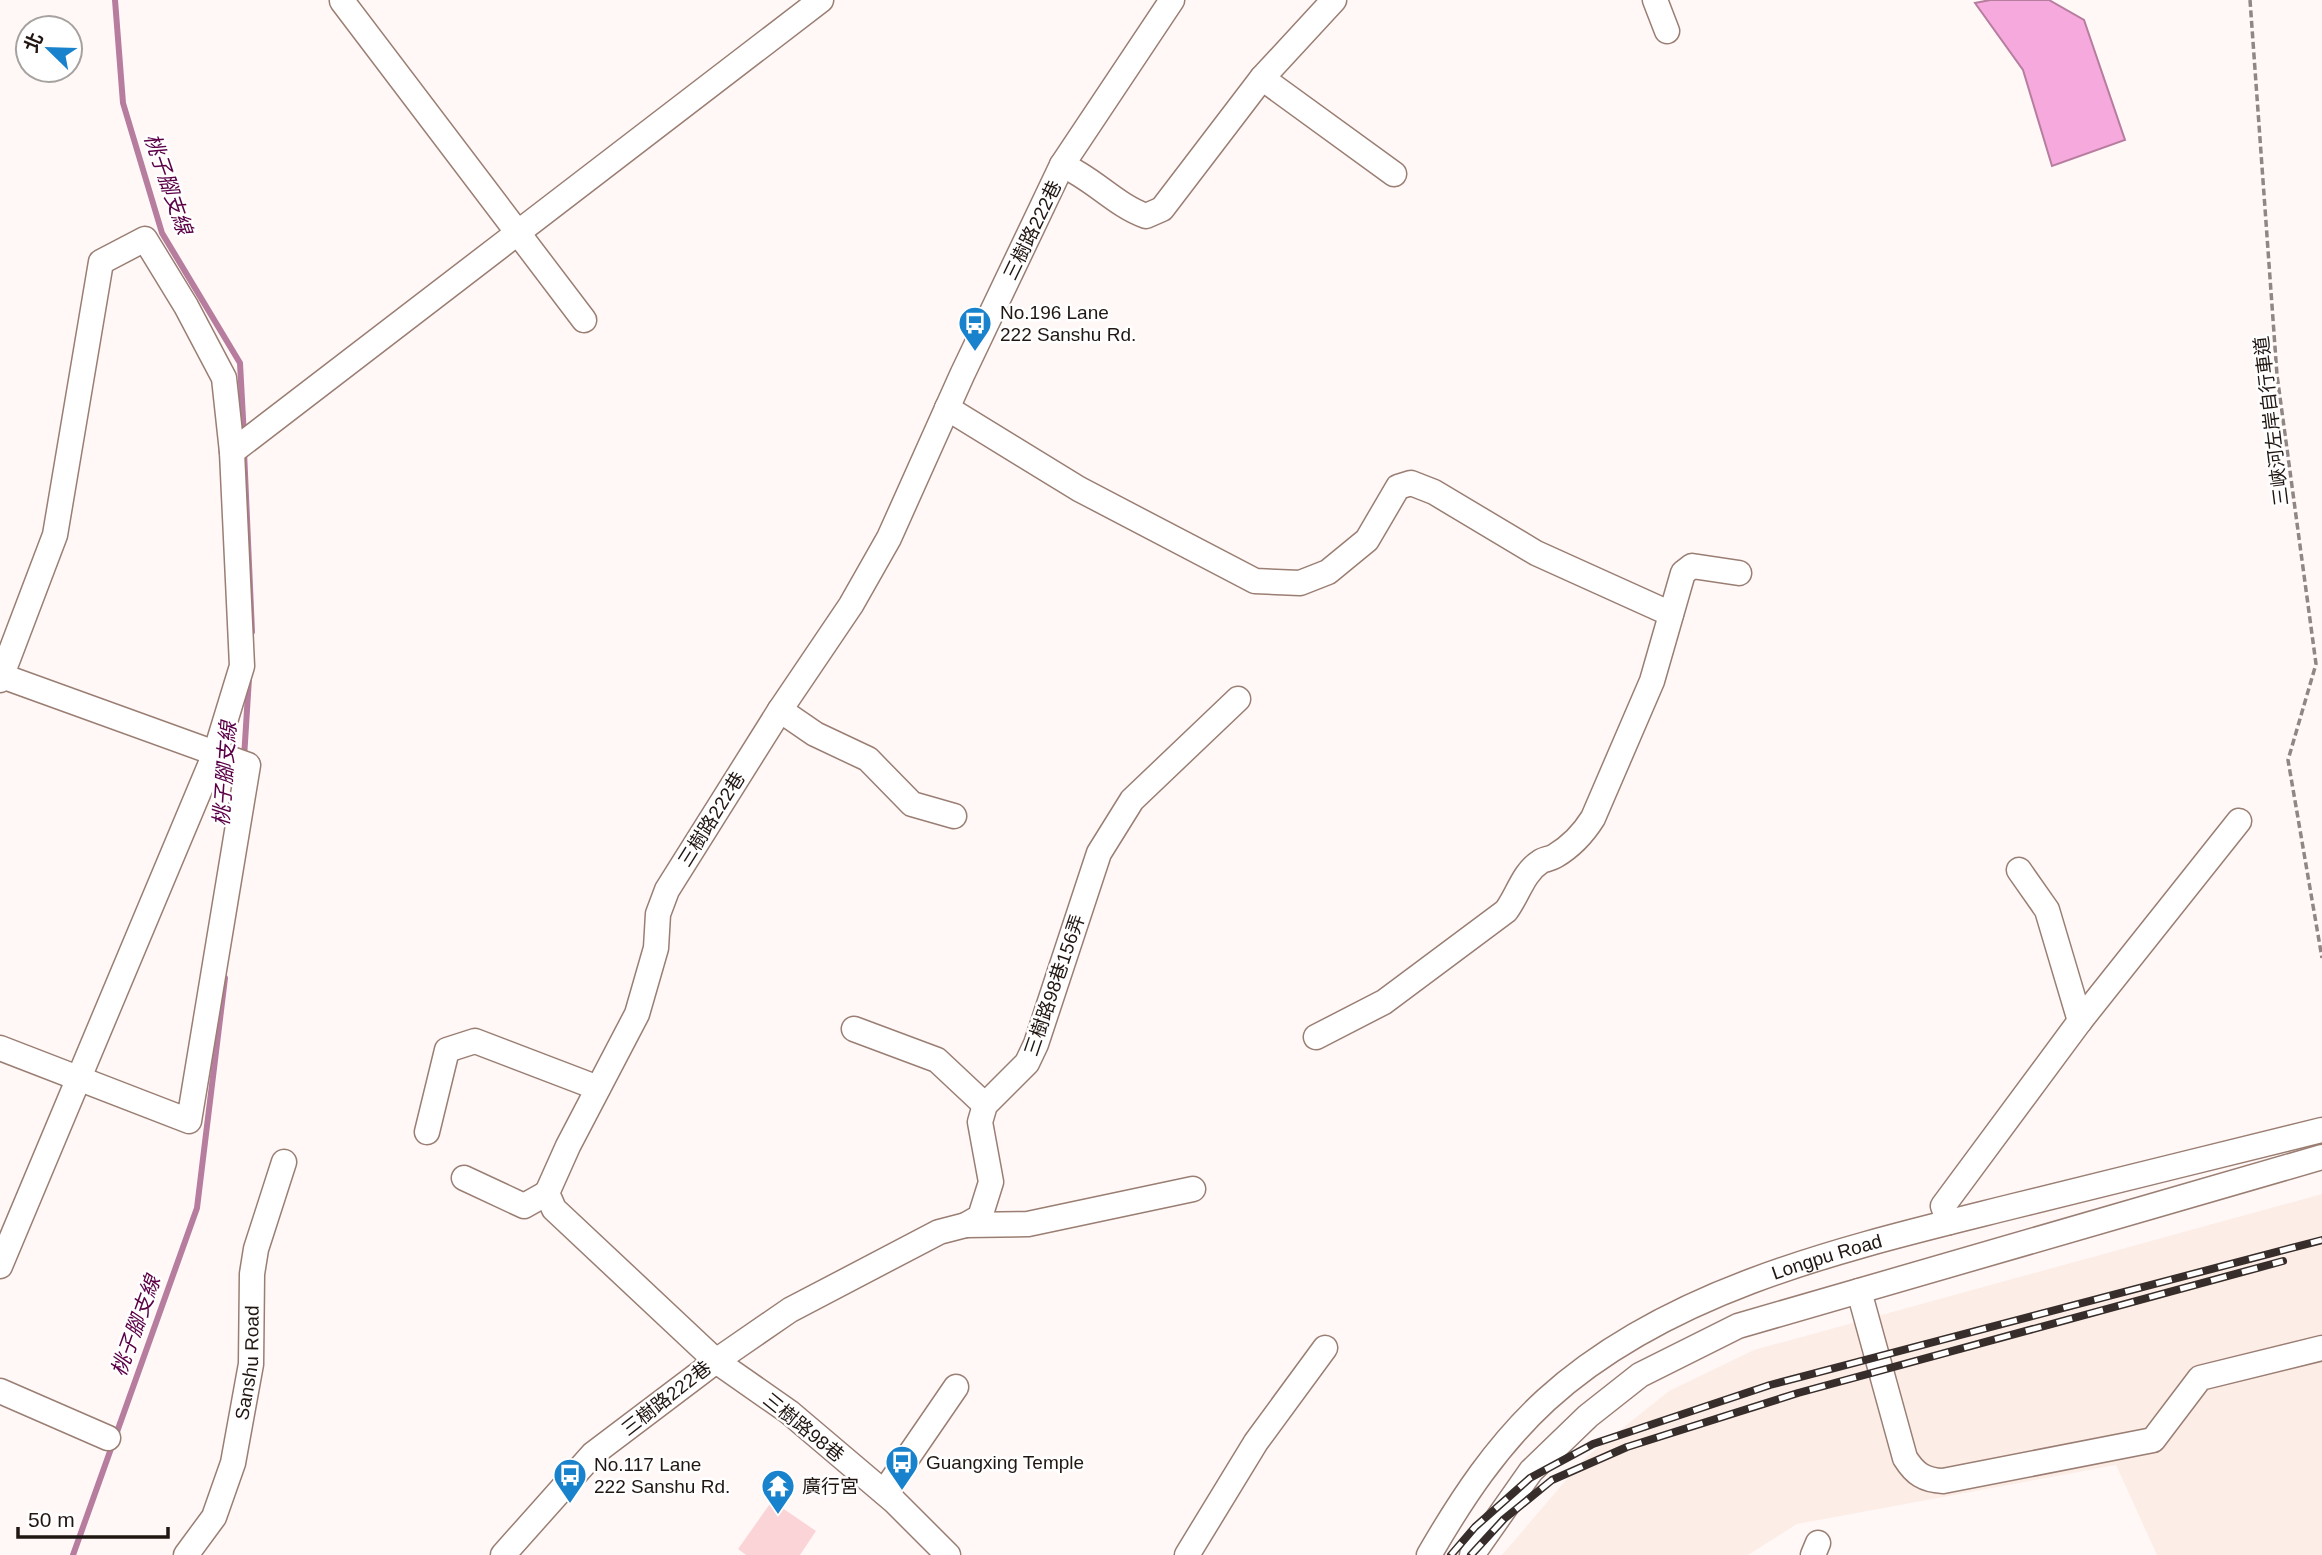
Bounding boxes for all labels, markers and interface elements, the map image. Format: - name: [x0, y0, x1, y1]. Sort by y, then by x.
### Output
- north arrow: [14, 14, 84, 84]
- text: 北: [20, 30, 47, 55]
- water label: 桃子腳支線: [141, 130, 197, 239]
- street label: 三樹路222巷: [999, 177, 1065, 283]
- place label: No.196 Lane 222 Sanshu Rd.: [1000, 302, 1136, 345]
- bus stop icon: No.196 Lane 222 Sanshu Rd.: [956, 304, 994, 353]
- street label: 三峽河左岸自行車道: [2251, 335, 2292, 507]
- water label: 桃子腳支線: [209, 719, 240, 827]
- street label: 三樹路222巷: [674, 768, 749, 870]
- street label: 三樹路98巷156弄: [1020, 912, 1088, 1058]
- street label: Longpu Road: [1769, 1230, 1884, 1284]
- water label: 桃子腳支線: [107, 1271, 165, 1379]
- street label: Sanshu Road: [231, 1305, 263, 1422]
- street label: 三樹路222巷: [617, 1357, 715, 1440]
- street label: 三樹路98巷: [759, 1389, 848, 1466]
- bus stop icon: Guangxing Temple: [883, 1443, 921, 1492]
- place label: Guangxing Temple: [926, 1452, 1084, 1473]
- place label: No.117 Lane 222 Sanshu Rd.: [594, 1454, 730, 1497]
- bus stop icon: No.117 Lane 222 Sanshu Rd.: [551, 1456, 589, 1505]
- temple icon: 廣行宮: [759, 1467, 797, 1516]
- place label: 廣行宮: [802, 1476, 859, 1497]
- scale bar: [18, 1496, 168, 1540]
- text: 50 m: [28, 1508, 75, 1531]

